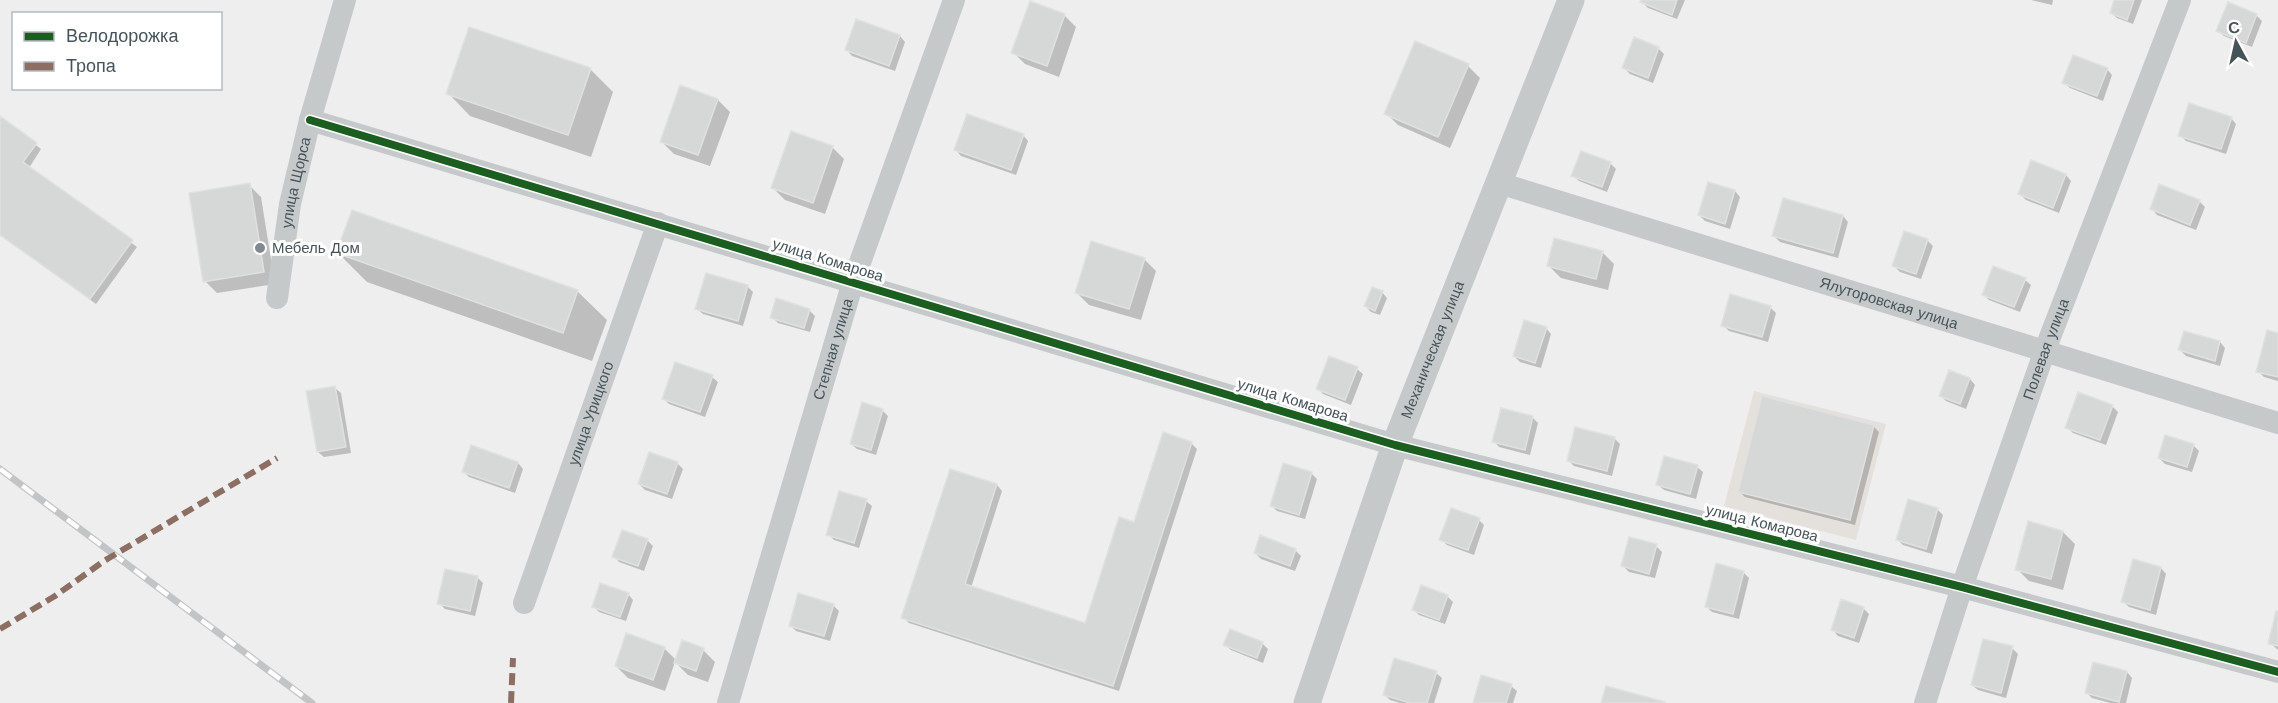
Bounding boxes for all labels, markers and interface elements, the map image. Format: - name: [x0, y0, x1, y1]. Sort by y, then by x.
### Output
- legend: [12, 12, 222, 90]
- north arrow: [2206, 12, 2266, 72]
- text: С: [2227, 17, 2241, 38]
- text: Велодорожка: [66, 25, 179, 46]
- text: Тропа: [66, 55, 117, 76]
- street label: улица Щорса: [278, 135, 315, 229]
- street label: улица Комарова: [770, 235, 886, 286]
- place label: Мебель Дом: [272, 239, 360, 257]
- marker: Мебель Дом: [253, 241, 267, 255]
- street label: Ялуторовская улица: [1817, 273, 1961, 333]
- street label: Механическая улица: [1397, 278, 1468, 421]
- street label: Полевая улица: [2019, 295, 2073, 402]
- street label: Степная улица: [809, 296, 857, 402]
- street label: улица Урицкого: [564, 359, 617, 468]
- street label: улица Комарова: [1235, 375, 1351, 426]
- street label: улица Комарова: [1704, 500, 1821, 546]

